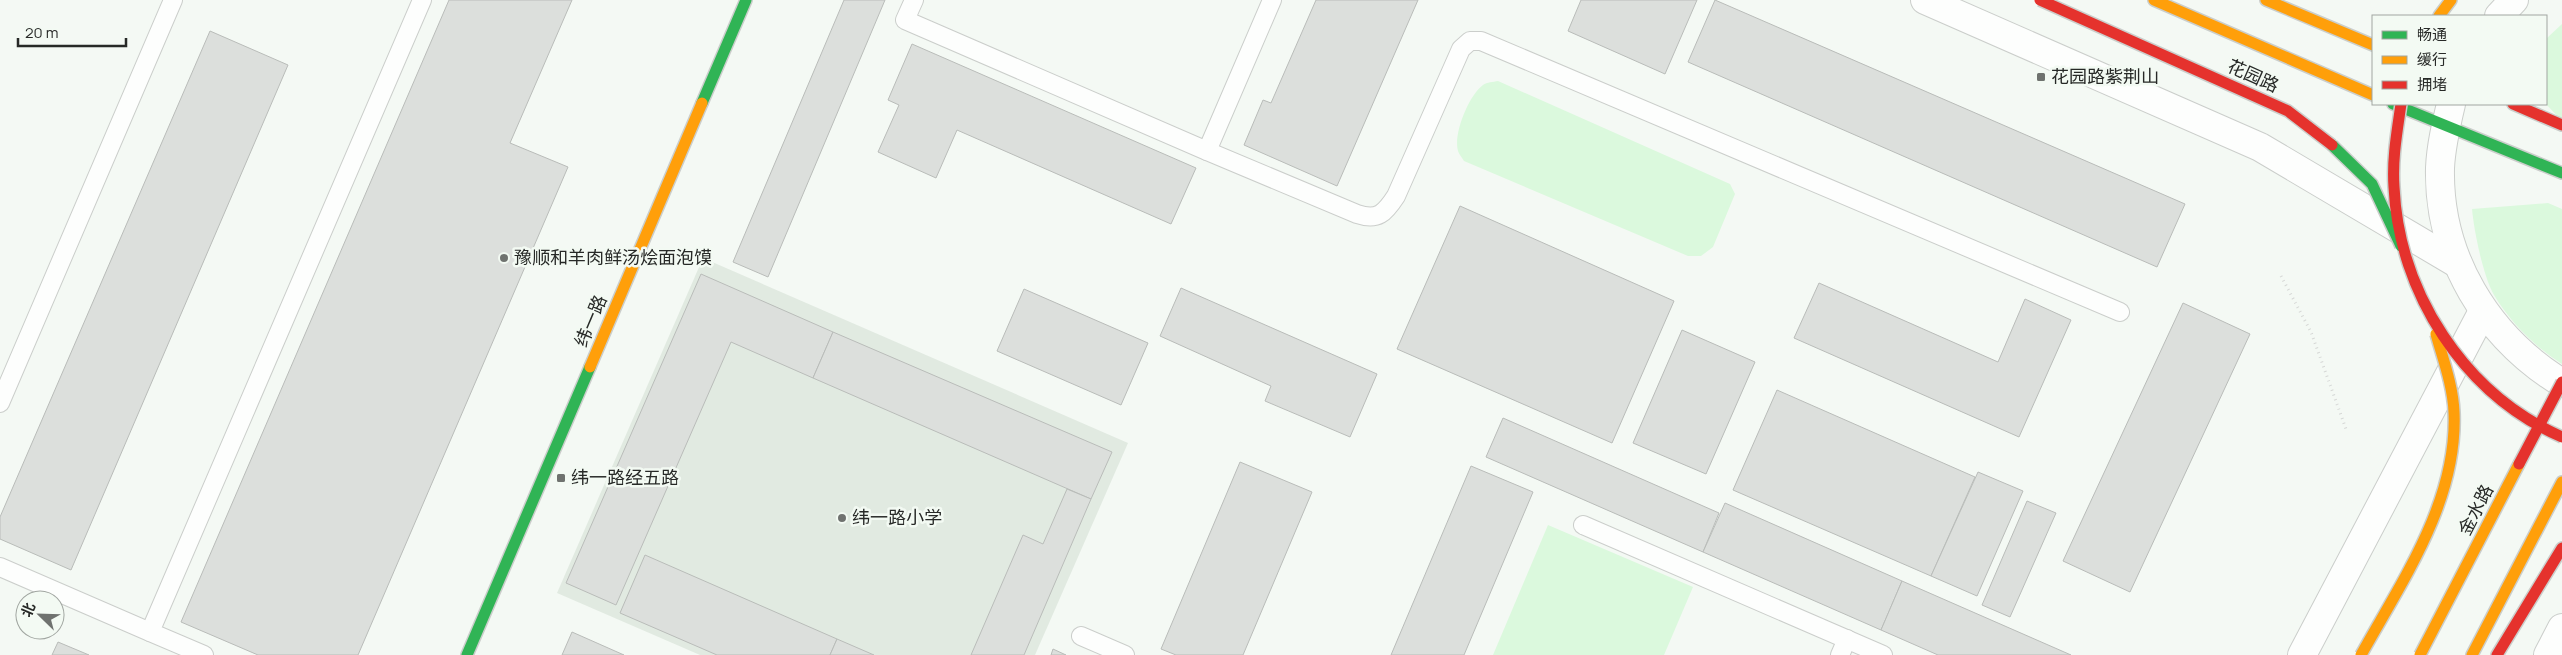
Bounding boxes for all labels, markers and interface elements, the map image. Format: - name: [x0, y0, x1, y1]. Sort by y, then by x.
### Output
- scale bar: [18, 15, 125, 47]
- legend: [2372, 15, 2547, 105]
- text: 20 m: [25, 22, 58, 43]
- text: 畅通: [2417, 24, 2447, 45]
- text: 缓行: [2417, 49, 2447, 70]
- street label: 花园路: [2224, 53, 2283, 97]
- place label: 花园路紫荆山: [2051, 64, 2159, 88]
- marker: 花园路紫荆山: [2035, 71, 2047, 83]
- text: 拥堵: [2417, 74, 2447, 95]
- place label: 豫顺和羊肉鲜汤烩面泡馍: [514, 245, 712, 269]
- marker: 豫顺和羊肉鲜汤烩面泡馍: [498, 252, 510, 264]
- street label: 纬一路: [568, 291, 612, 350]
- place label: 纬一路经五路: [571, 465, 679, 489]
- marker: 纬一路经五路: [555, 472, 567, 484]
- street label: 金水路: [2452, 480, 2498, 539]
- place label: 纬一路小学: [852, 505, 942, 529]
- marker: 纬一路小学: [836, 512, 848, 524]
- north arrow: [15, 590, 65, 640]
- text: 北: [16, 600, 39, 620]

